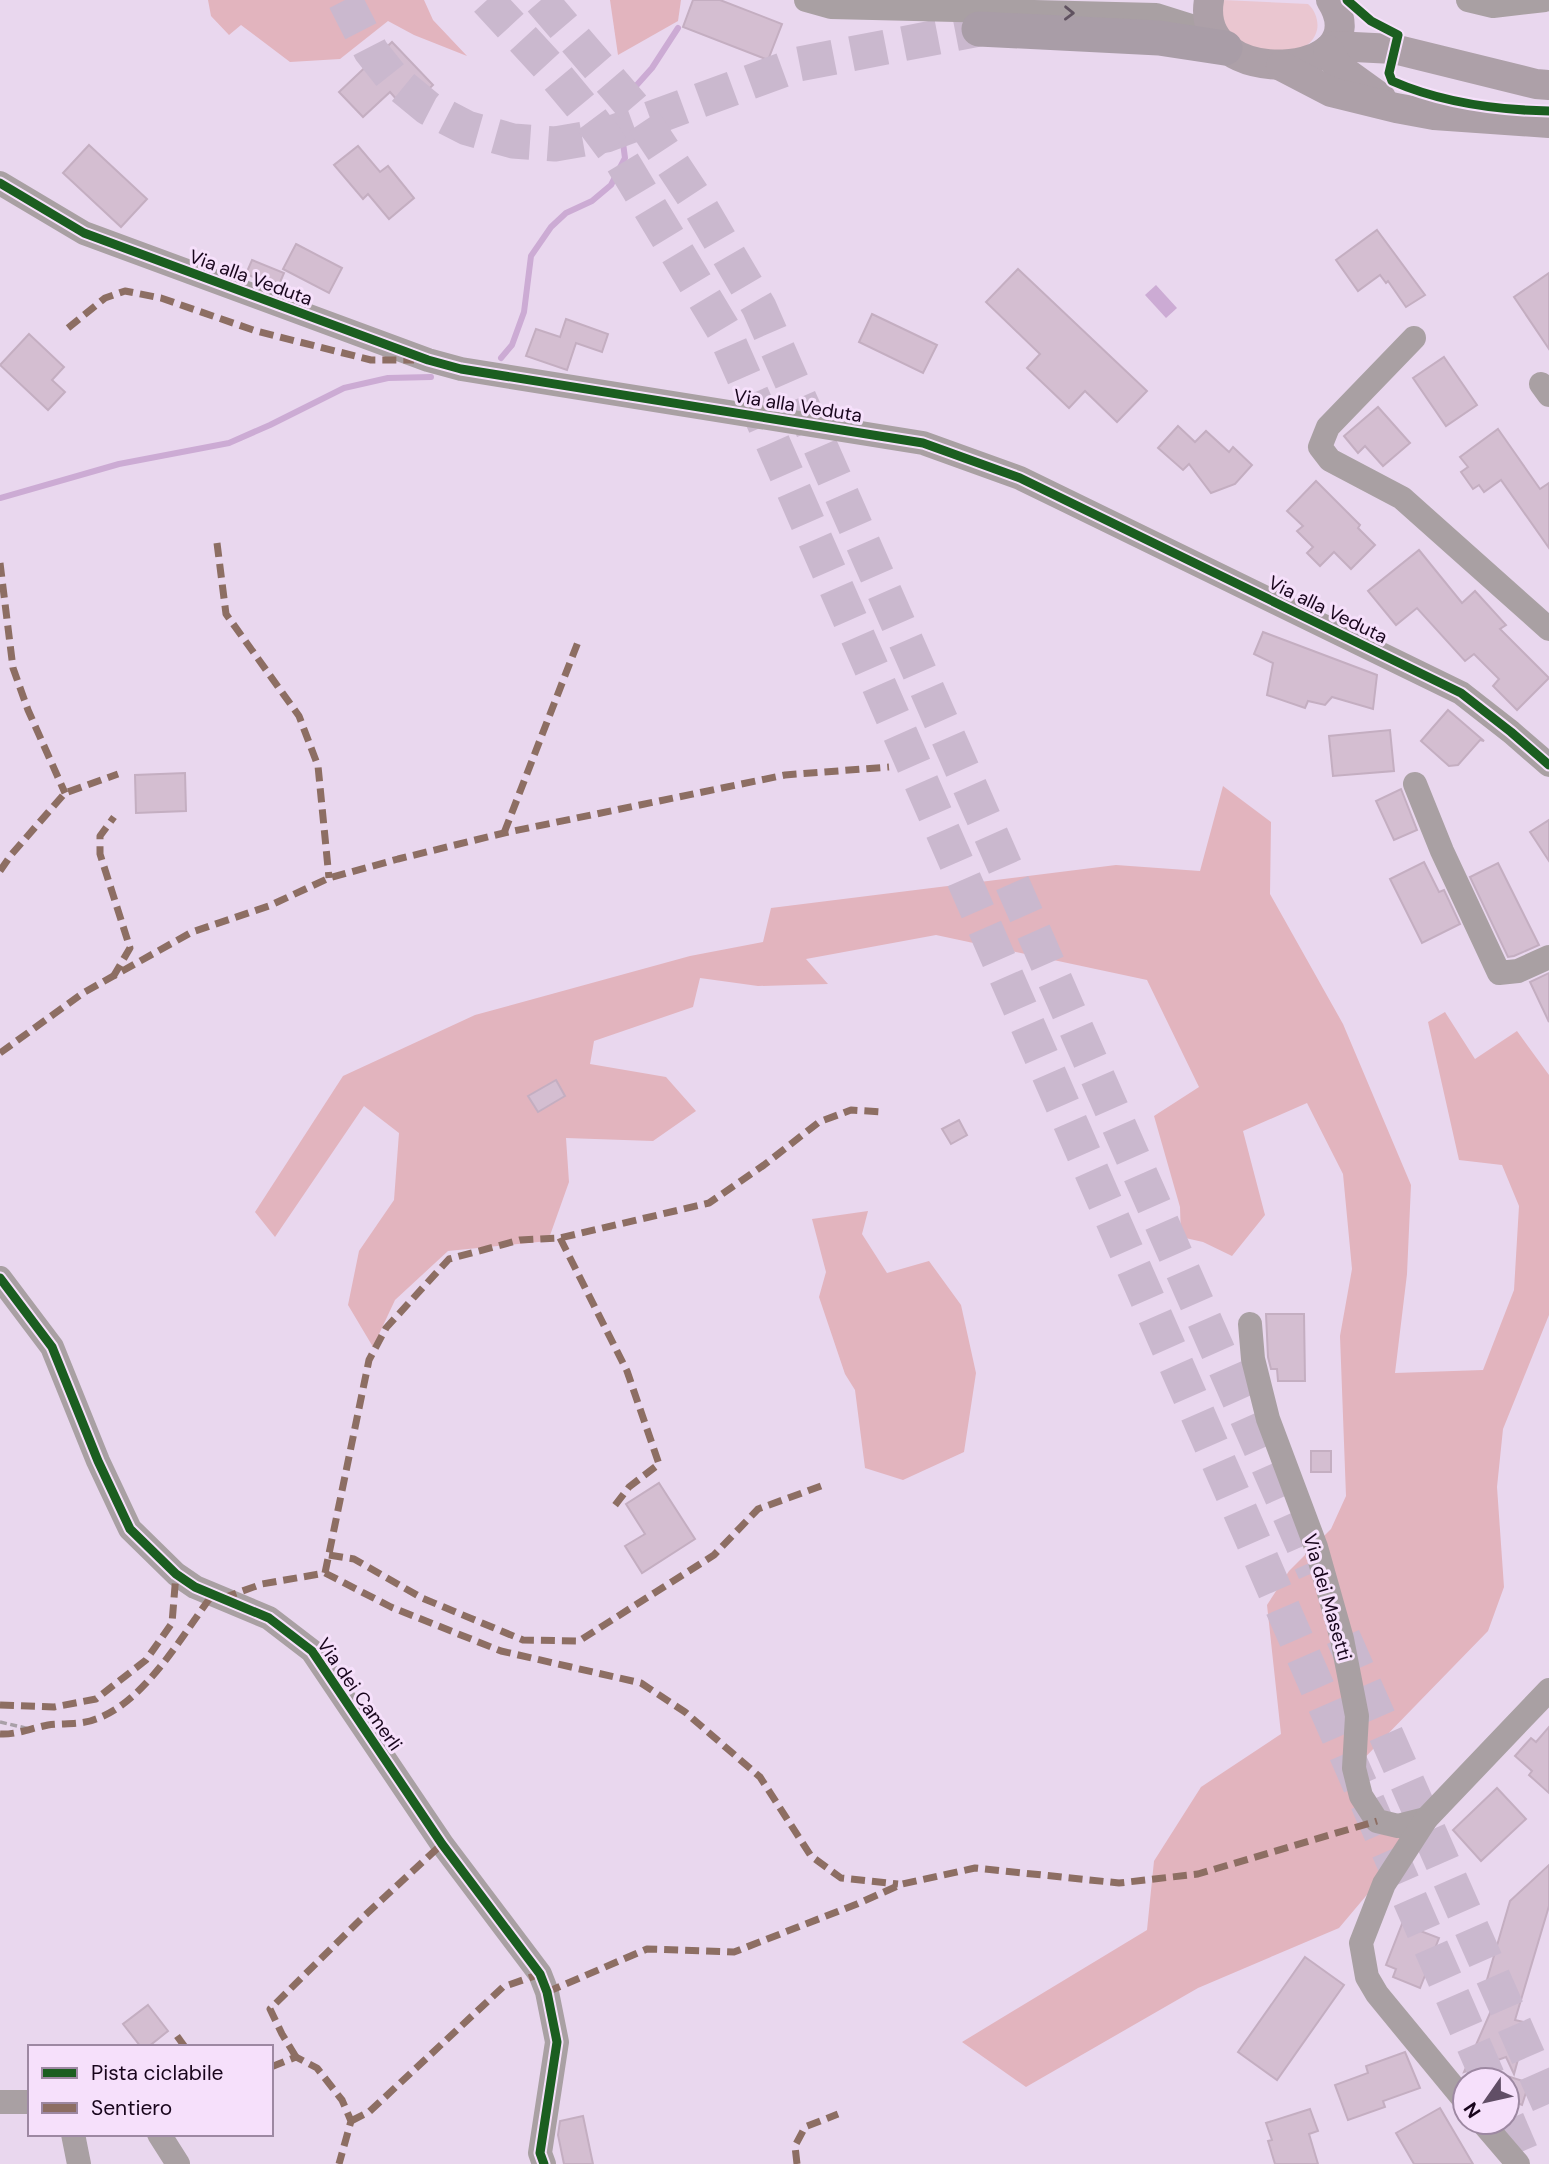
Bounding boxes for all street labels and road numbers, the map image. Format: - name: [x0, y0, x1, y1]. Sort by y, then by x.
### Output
- street label: Via alla Veduta: [186, 244, 316, 311]
- street label: Via alla Veduta: [732, 383, 864, 428]
- street label: Via alla Veduta: [1264, 570, 1392, 649]
- street label: Via dei Masetti: [1297, 1531, 1358, 1663]
- street label: Via dei Camerli: [311, 1633, 408, 1756]

